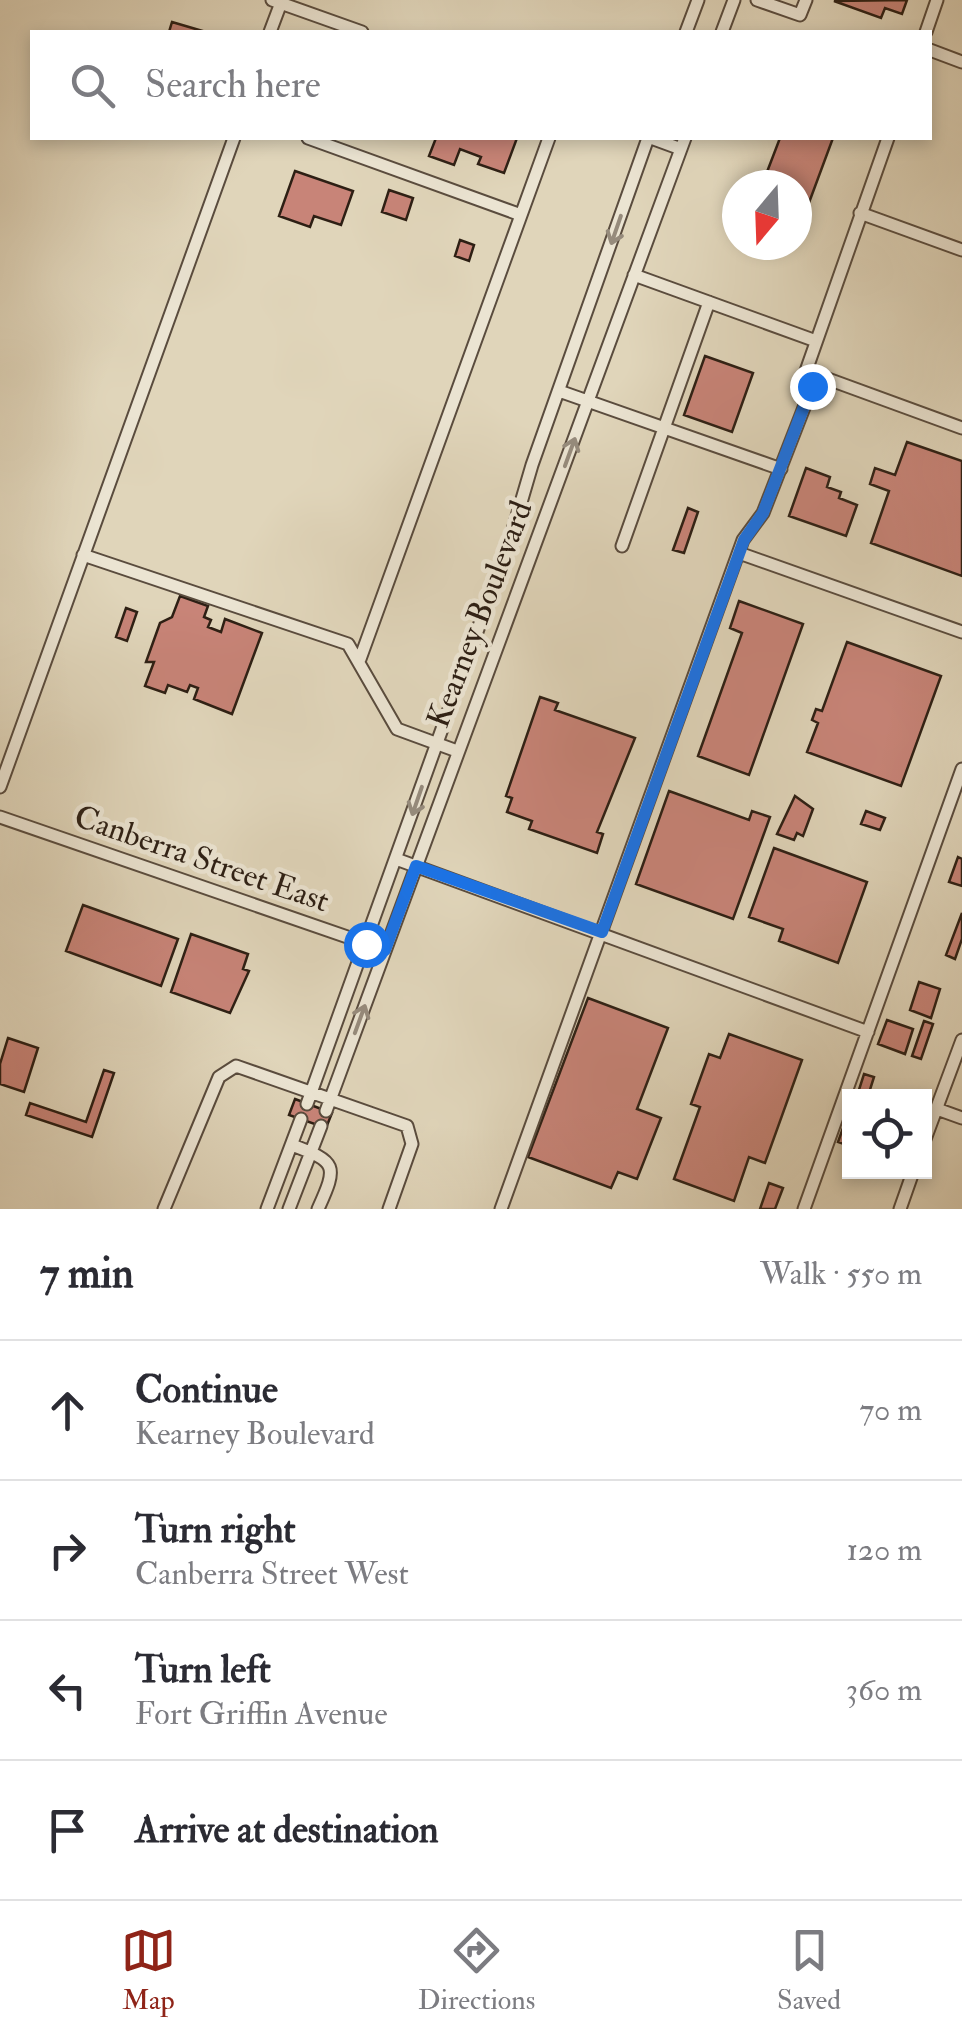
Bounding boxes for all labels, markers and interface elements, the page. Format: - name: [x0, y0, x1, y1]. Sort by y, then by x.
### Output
- search box: [30, 30, 932, 140]
- icon: search: [65, 58, 120, 113]
- text: Search here: [145, 61, 321, 109]
- north arrow: [722, 170, 812, 260]
- one-way arrow: [606, 213, 624, 244]
- route end: [790, 364, 836, 410]
- one-way arrow: [562, 437, 580, 468]
- street label: Kearney Boulevard: [418, 495, 542, 733]
- one-way arrow: [407, 784, 425, 815]
- street label: Canberra Street East: [69, 797, 334, 921]
- route start: [344, 922, 390, 968]
- one-way arrow: [352, 1005, 370, 1036]
- map controls: [842, 1089, 932, 1179]
- button: locate: [842, 1089, 932, 1179]
- text: 7 min: [40, 1248, 134, 1300]
- text: Walk · 550 m: [760, 1254, 922, 1294]
- text: Continue: [135, 1366, 278, 1414]
- icon: ahead: [40, 1383, 95, 1438]
- text: 70 m: [859, 1390, 922, 1430]
- text: Kearney Boulevard: [135, 1414, 375, 1454]
- text: Turn right: [135, 1506, 296, 1554]
- icon: right: [40, 1523, 95, 1578]
- text: 120 m: [846, 1530, 922, 1570]
- text: Canberra Street West: [135, 1554, 409, 1594]
- text: Turn left: [135, 1646, 271, 1694]
- icon: left: [40, 1663, 95, 1718]
- text: 360 m: [846, 1670, 922, 1710]
- text: Fort Griffin Avenue: [135, 1694, 388, 1734]
- icon: arrive: [40, 1803, 95, 1858]
- text: Arrive at destination: [135, 1806, 439, 1854]
- tab: Map: [121, 1923, 176, 2018]
- tab: Directions: [418, 1923, 535, 2018]
- tab: Saved: [777, 1923, 841, 2018]

